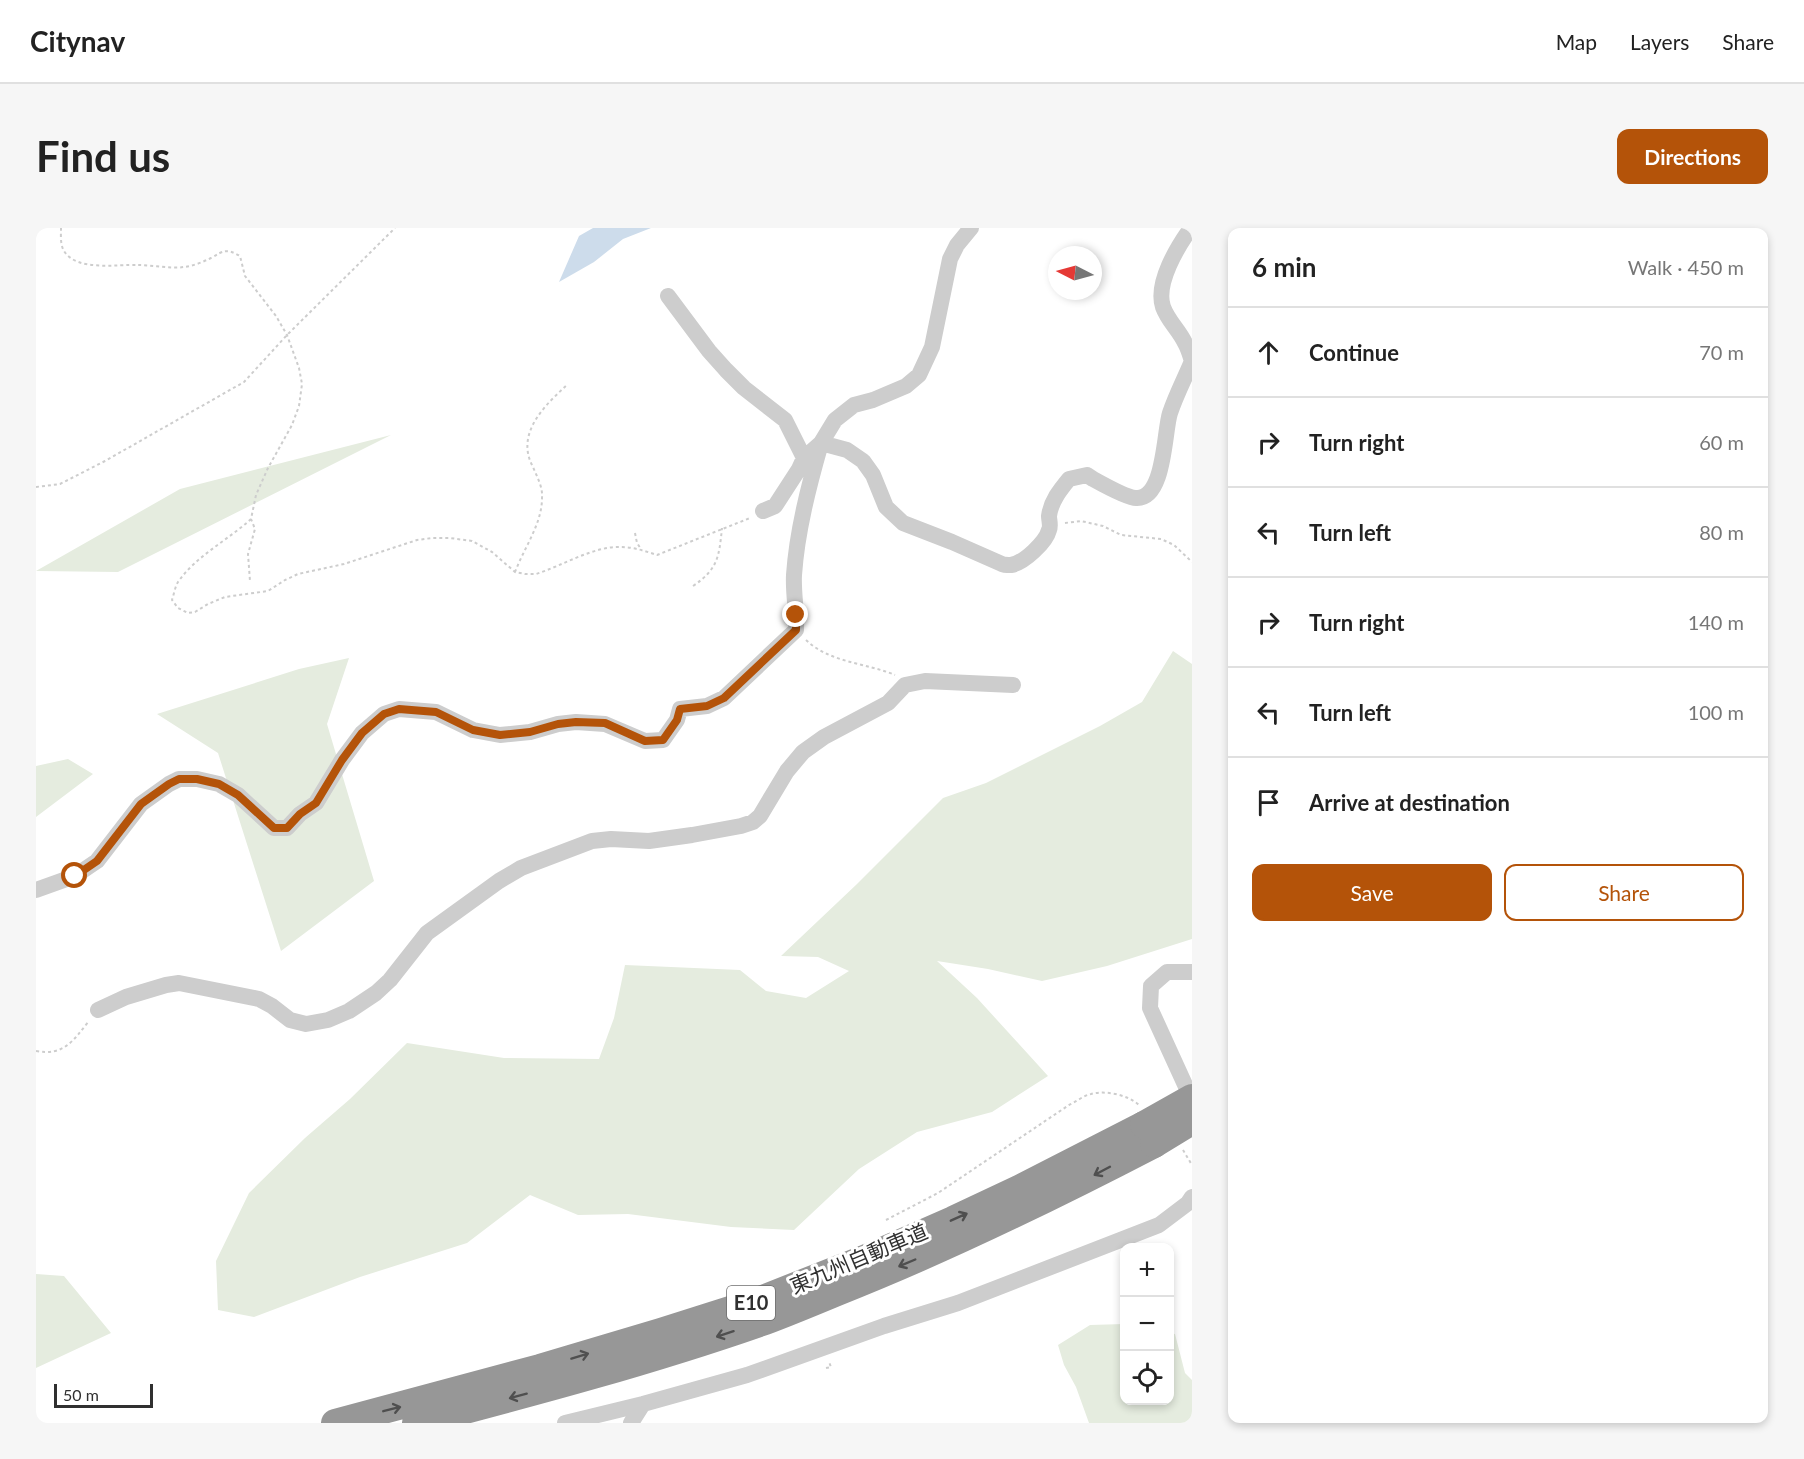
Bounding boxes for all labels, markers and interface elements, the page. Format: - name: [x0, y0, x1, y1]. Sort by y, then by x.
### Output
- text: Citynav: [30, 24, 125, 58]
- text: Map: [1556, 29, 1597, 54]
- text: Layers: [1630, 29, 1689, 54]
- text: Share: [1722, 29, 1774, 54]
- button: Directions: [1617, 129, 1768, 184]
- text: Find us: [36, 131, 170, 181]
- north arrow: [1048, 246, 1102, 300]
- text: 6 min: [1252, 251, 1316, 283]
- text: Walk · 450 m: [1628, 255, 1744, 279]
- icon: ahead: [1252, 336, 1285, 369]
- text: Continue: [1309, 339, 1399, 366]
- text: 70 m: [1699, 340, 1744, 364]
- icon: right: [1252, 426, 1285, 459]
- text: Turn right: [1309, 429, 1404, 456]
- text: 60 m: [1699, 430, 1744, 454]
- icon: left: [1252, 516, 1285, 549]
- text: Turn left: [1309, 519, 1391, 546]
- text: 80 m: [1699, 520, 1744, 544]
- route end: [782, 601, 808, 627]
- icon: right: [1252, 606, 1285, 639]
- text: Turn right: [1309, 609, 1404, 636]
- text: 140 m: [1688, 610, 1744, 634]
- icon: left: [1252, 696, 1285, 729]
- text: Turn left: [1309, 699, 1391, 726]
- text: 100 m: [1688, 700, 1744, 724]
- icon: arrive: [1252, 786, 1285, 819]
- text: Arrive at destination: [1309, 789, 1510, 816]
- route start: [61, 862, 87, 888]
- button: Save: [1252, 864, 1492, 921]
- button: Share: [1504, 864, 1744, 921]
- one-way arrow: [1094, 1165, 1111, 1177]
- one-way arrow: [950, 1210, 968, 1222]
- street label: 東九州自動車道: [786, 1217, 931, 1298]
- map controls: [1120, 1243, 1174, 1405]
- button: +: [1120, 1243, 1174, 1297]
- one-way arrow: [898, 1258, 917, 1269]
- road number: E10: [727, 1286, 775, 1320]
- button: −: [1120, 1297, 1174, 1351]
- one-way arrow: [716, 1329, 735, 1340]
- one-way arrow: [570, 1350, 589, 1361]
- button: locate: [1120, 1351, 1174, 1405]
- scale bar: [54, 1381, 153, 1408]
- text: 50 m: [63, 1385, 99, 1404]
- one-way arrow: [509, 1390, 528, 1402]
- one-way arrow: [382, 1402, 401, 1414]

